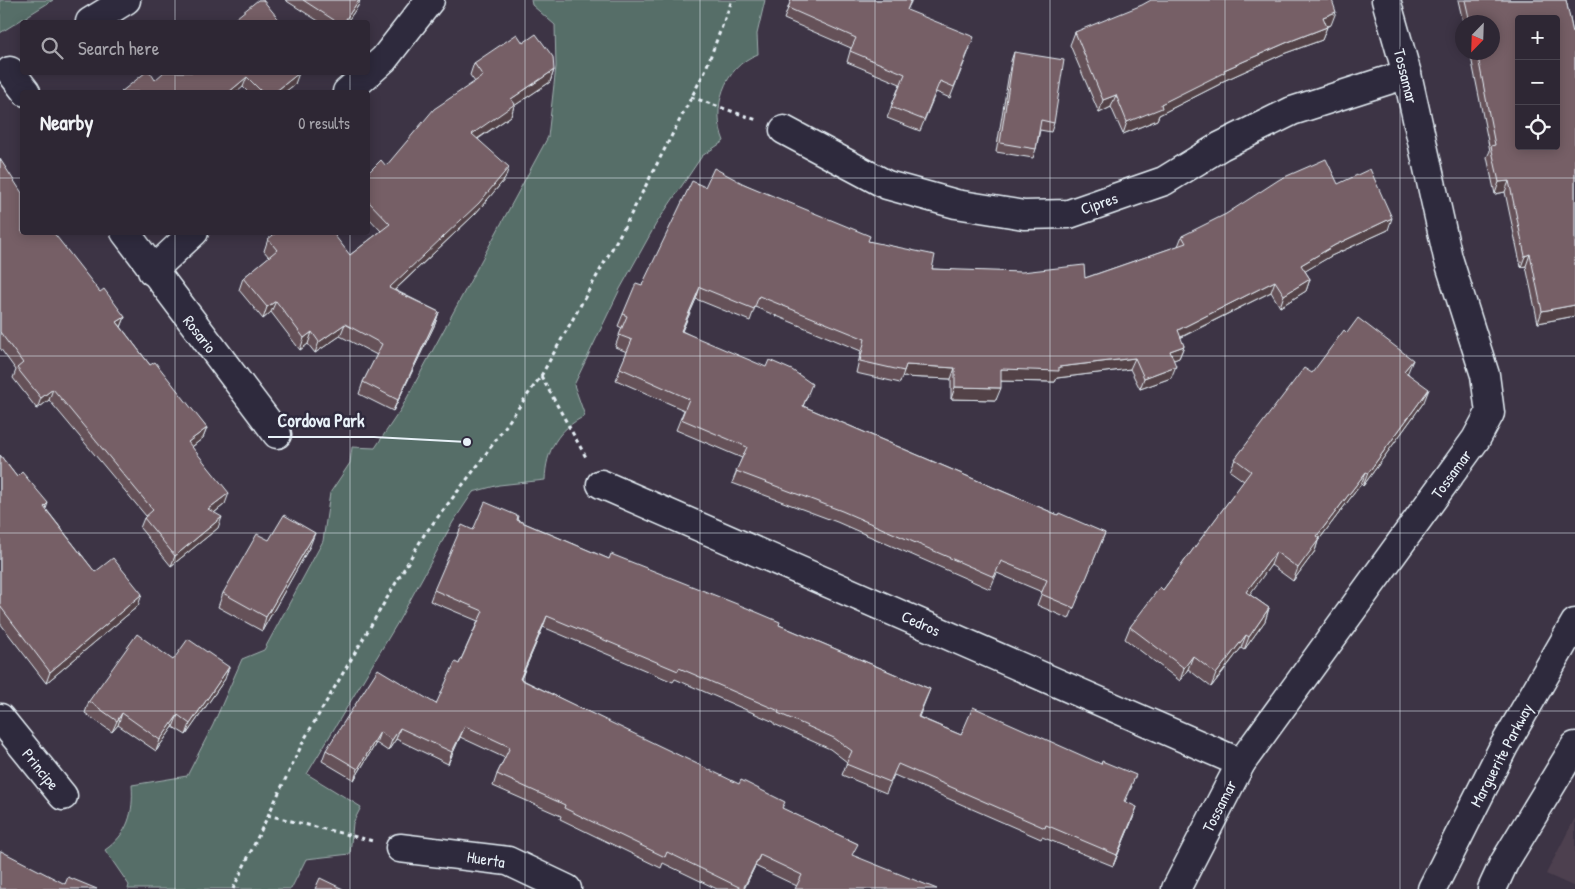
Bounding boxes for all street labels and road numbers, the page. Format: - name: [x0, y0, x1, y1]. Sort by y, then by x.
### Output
- street label: Tossamar: [1389, 46, 1423, 106]
- street label: Cipres: [1078, 186, 1120, 220]
- street label: Rosario: [178, 311, 222, 358]
- street label: Tossamar: [1426, 445, 1476, 503]
- street label: Cedros: [898, 605, 944, 641]
- street label: Marguerite Parkway: [1464, 699, 1538, 811]
- street label: Principe: [17, 744, 65, 795]
- street label: Tossamar: [1197, 776, 1241, 836]
- street label: Huerta: [465, 845, 507, 873]

